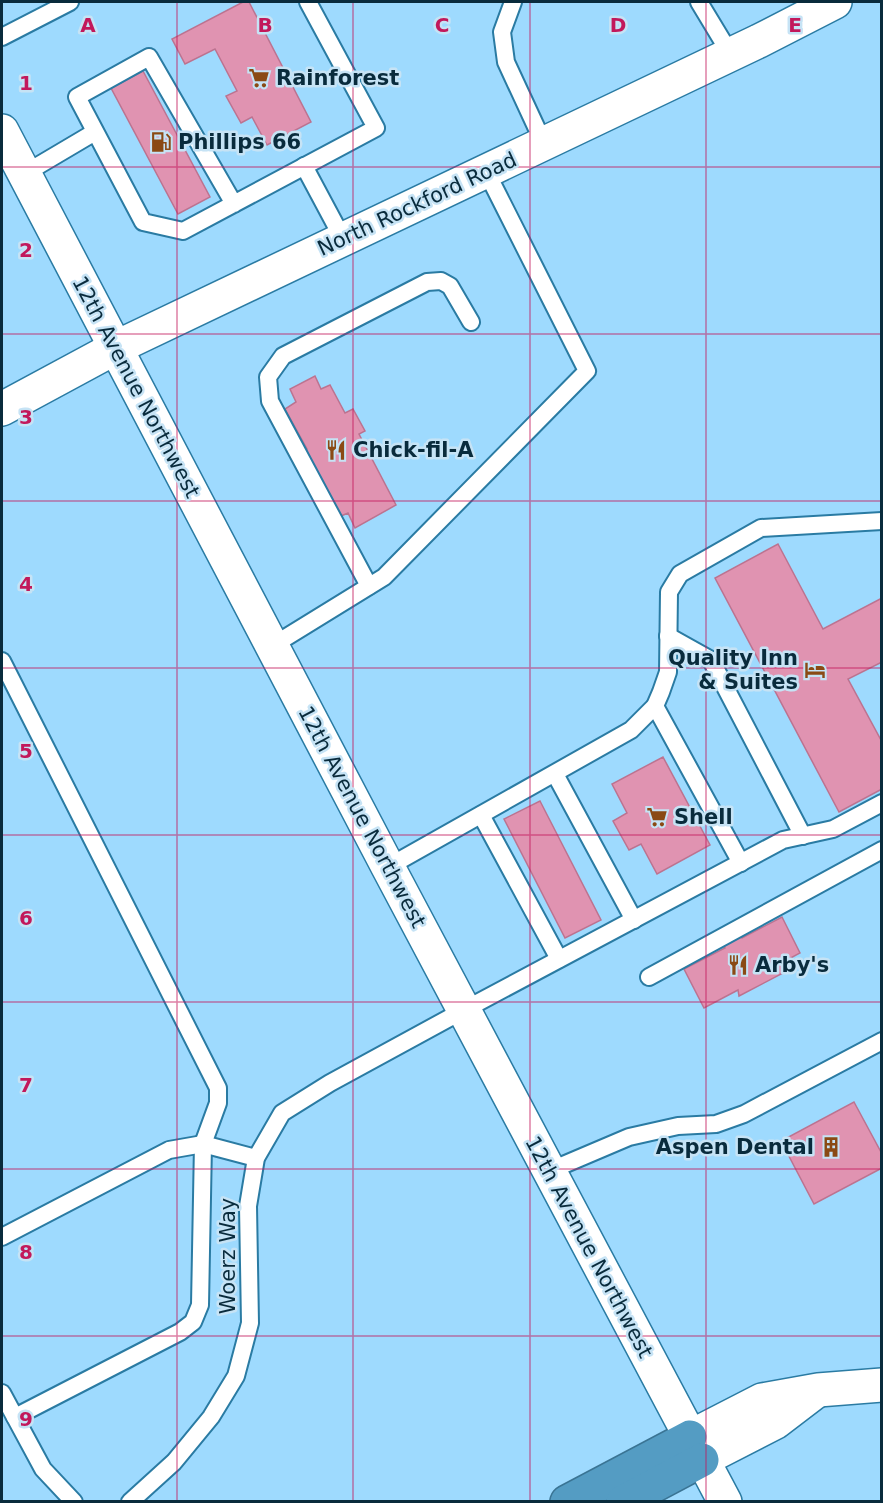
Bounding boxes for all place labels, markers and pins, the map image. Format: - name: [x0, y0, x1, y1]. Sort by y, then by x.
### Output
- supermarket icon: Rainforest: [247, 66, 271, 90]
- place label: Rainforest: [276, 66, 399, 90]
- fuel station icon: Phillips 66: [149, 130, 173, 154]
- place label: Phillips 66: [178, 130, 301, 154]
- restaurant icon: Chick-fil-A: [324, 438, 348, 462]
- place label: Chick-fil-A: [353, 438, 474, 462]
- place label: Quality Inn & Suites: [668, 646, 798, 694]
- hotel icon: Quality Inn & Suites: [803, 658, 827, 682]
- supermarket icon: Shell: [645, 805, 669, 829]
- place label: Shell: [674, 805, 733, 829]
- restaurant icon: Arby's: [726, 953, 750, 977]
- place label: Arby's: [755, 953, 829, 977]
- place label: Aspen Dental: [656, 1135, 814, 1159]
- building icon: Aspen Dental: [819, 1135, 843, 1159]

